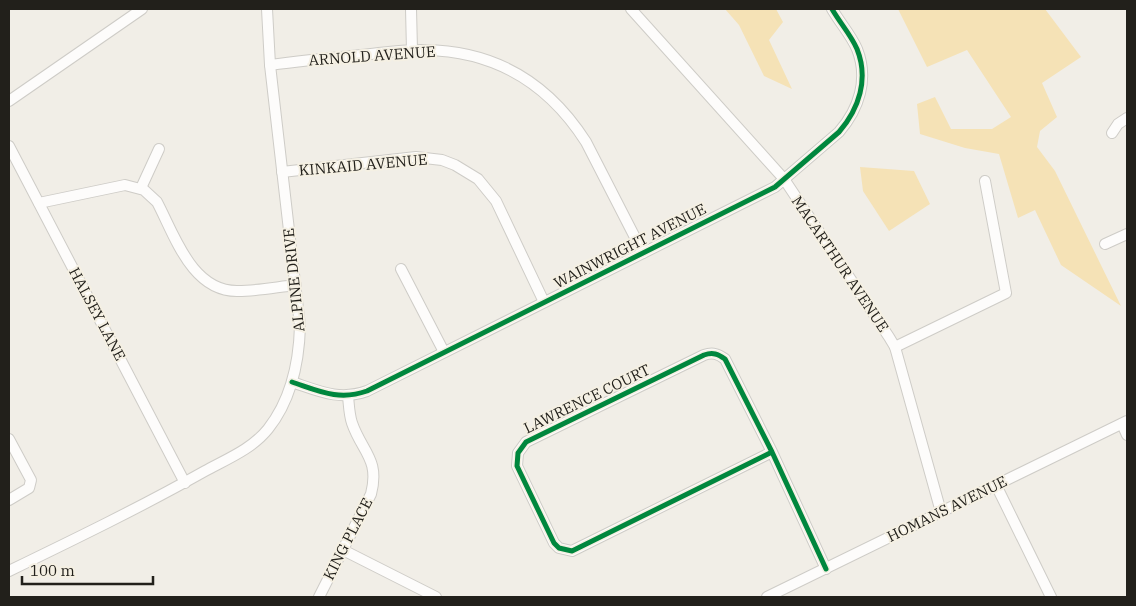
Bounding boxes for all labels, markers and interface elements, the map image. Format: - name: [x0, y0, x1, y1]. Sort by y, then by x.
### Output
- street label: ARNOLD AVENUE: [308, 42, 436, 69]
- street label: KINKAID AVENUE: [298, 149, 428, 180]
- street label: MACARTHUR AVENUE: [788, 192, 893, 335]
- street label: WAINWRIGHT AVENUE: [551, 199, 709, 292]
- street label: ALPINE DRIVE: [279, 227, 308, 333]
- street label: HALSEY LANE: [65, 264, 130, 364]
- street label: LAWRENCE COURT: [520, 360, 653, 437]
- street label: HOMANS AVENUE: [884, 471, 1010, 546]
- street label: KING PLACE: [319, 495, 376, 583]
- scale bar: [22, 554, 154, 586]
- text: 100 m: [30, 561, 75, 580]

